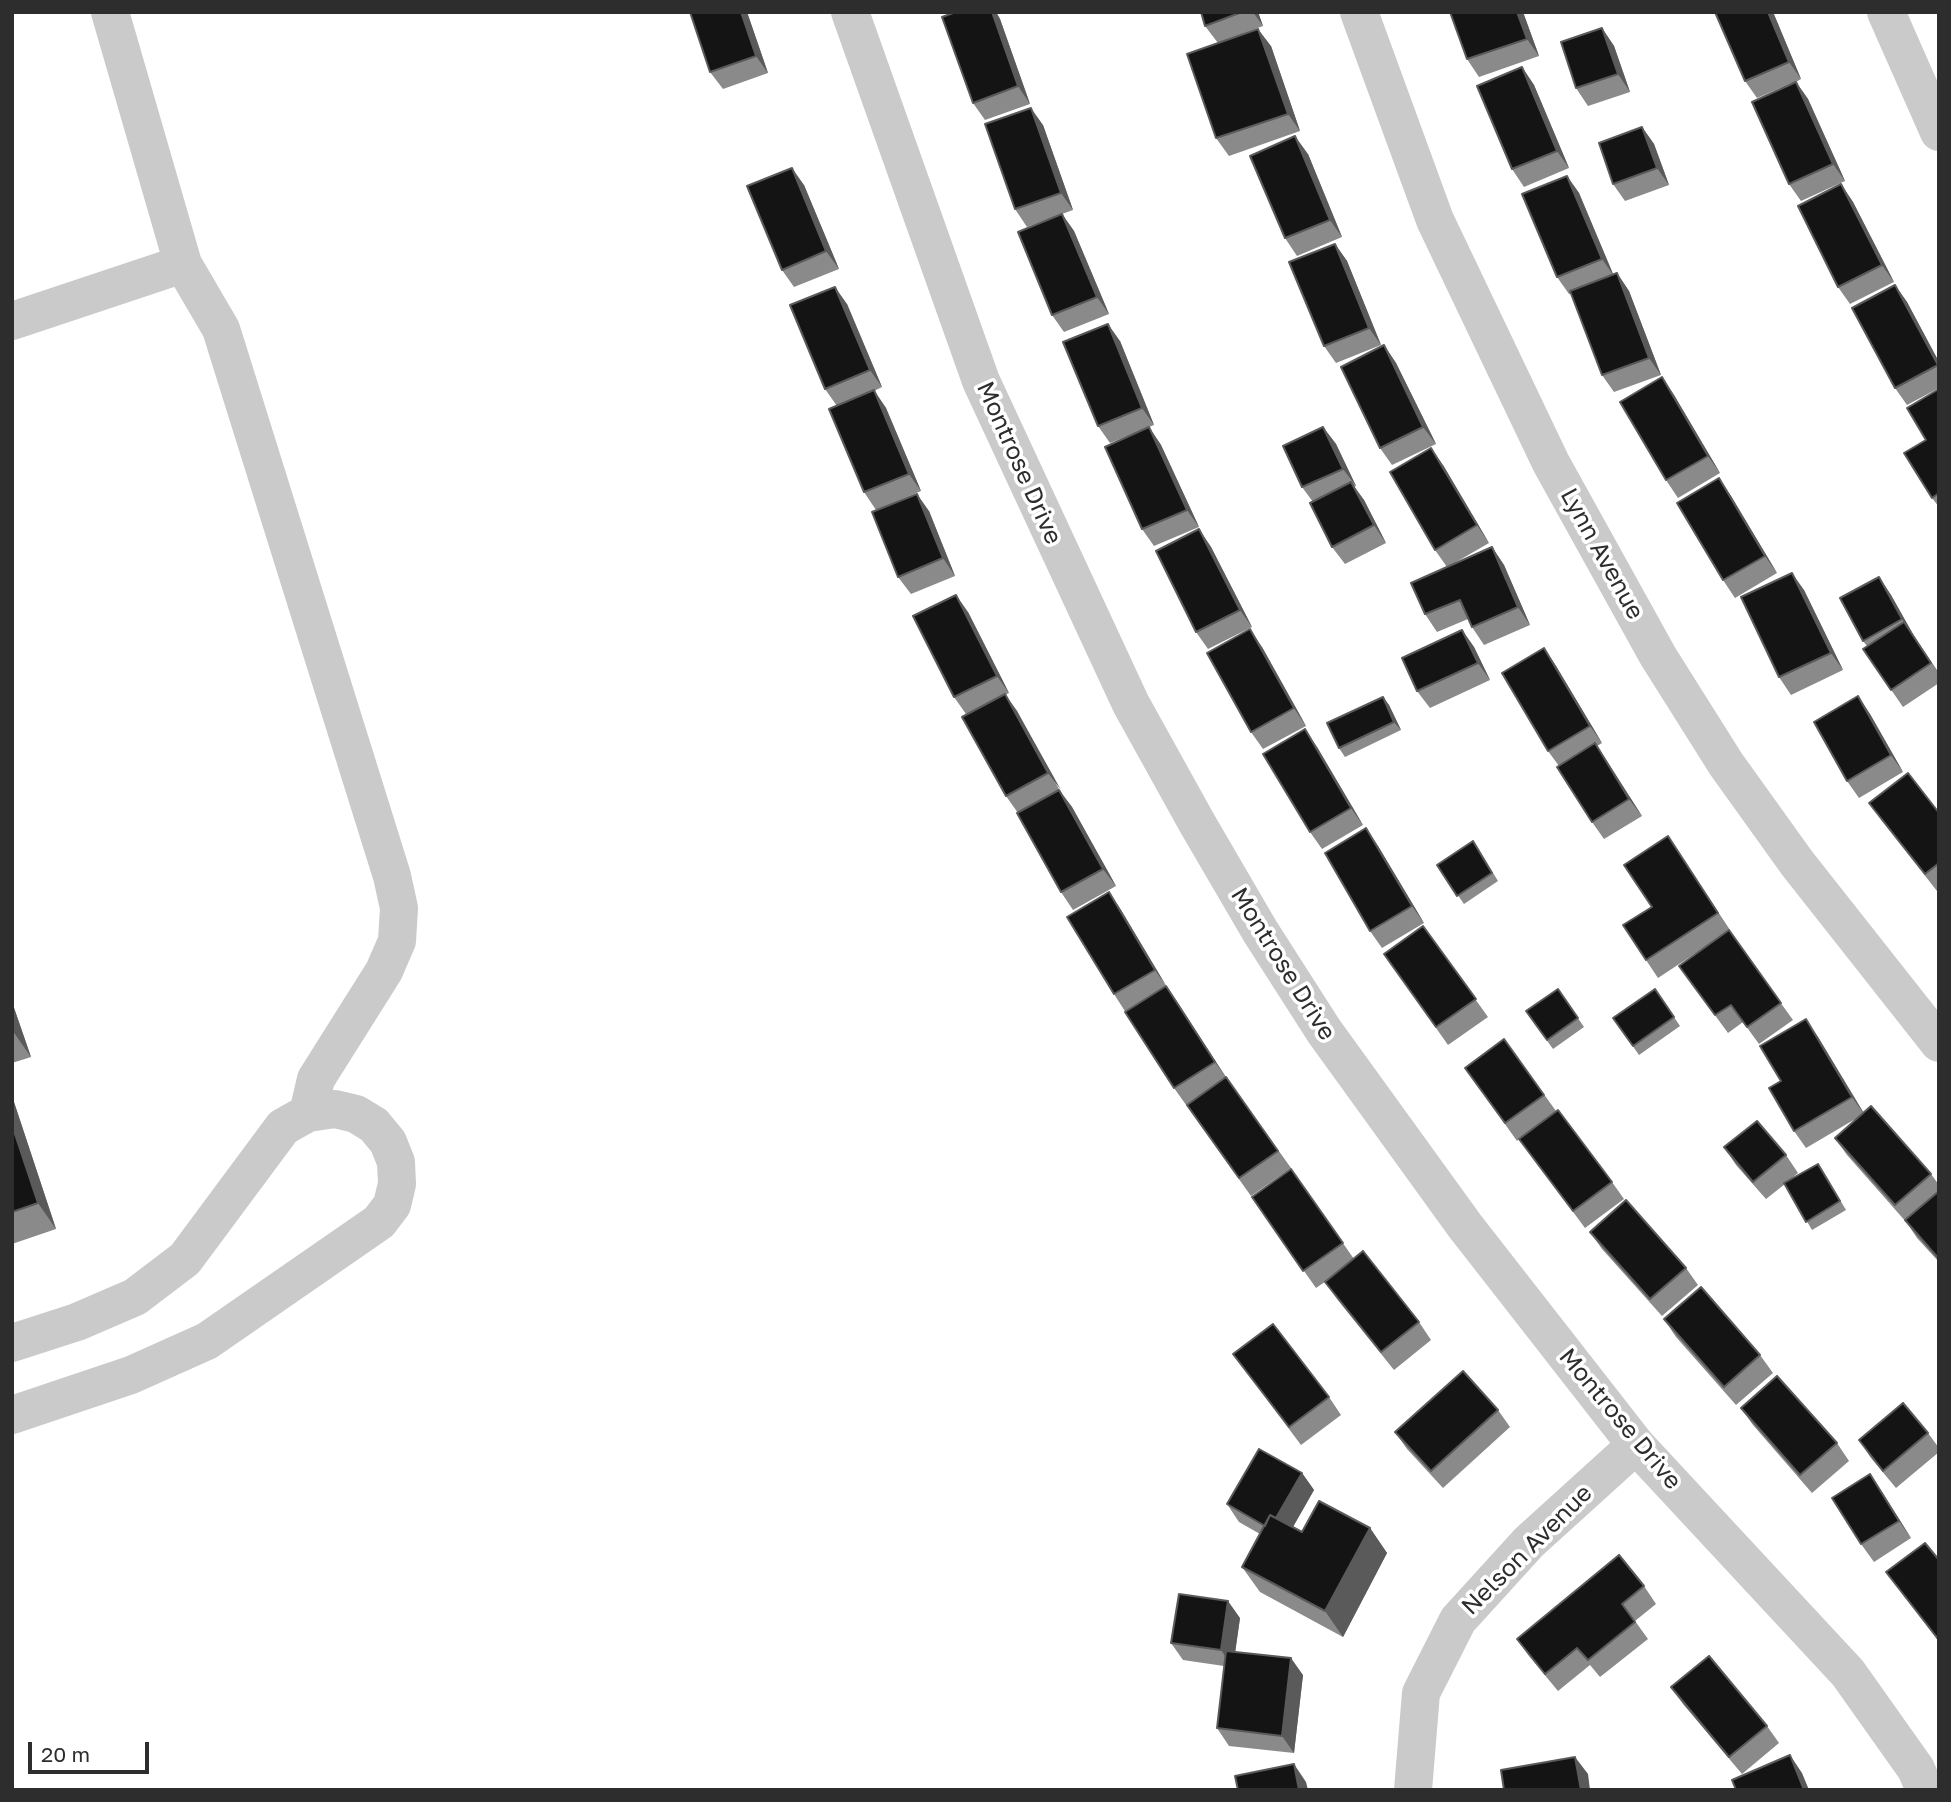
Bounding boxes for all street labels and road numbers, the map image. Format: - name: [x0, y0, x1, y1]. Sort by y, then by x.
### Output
- street label: Montrose Drive: [970, 377, 1068, 549]
- street label: Lynn Avenue: [1554, 483, 1650, 625]
- street label: Montrose Drive: [1224, 882, 1342, 1046]
- street label: Montrose Drive: [1553, 1343, 1687, 1495]
- street label: Nelson Avenue: [1456, 1479, 1598, 1621]

